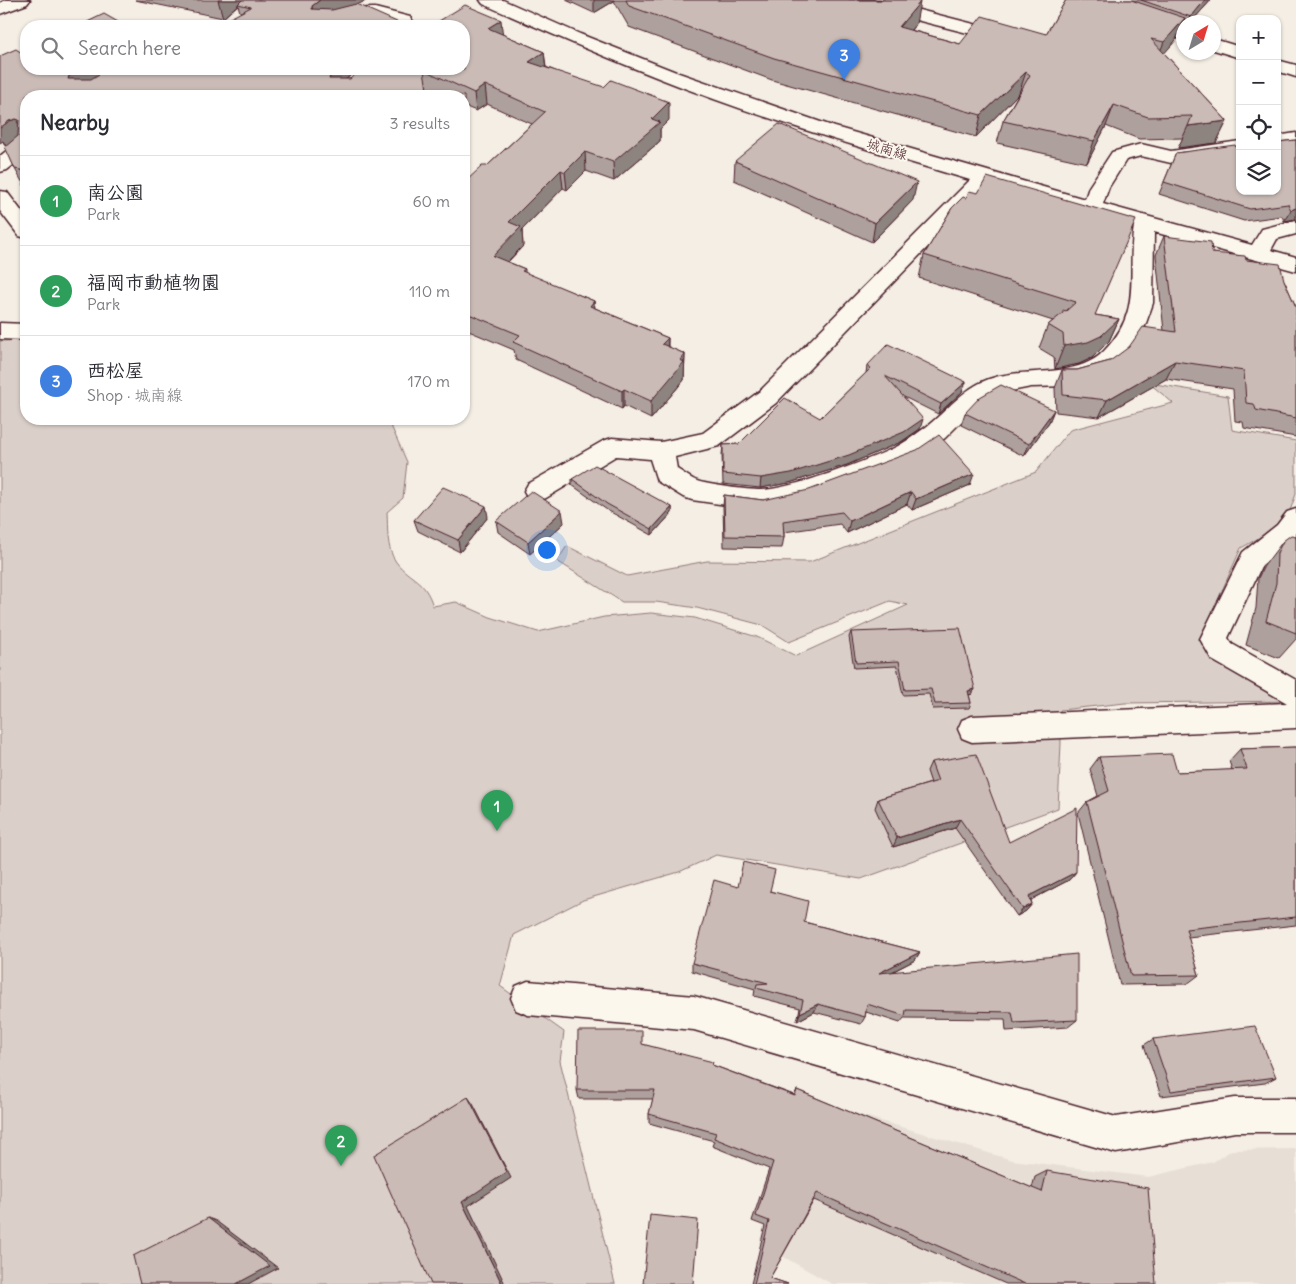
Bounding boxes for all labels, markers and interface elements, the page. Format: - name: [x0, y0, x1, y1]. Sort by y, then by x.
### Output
- north arrow: [1176, 15, 1221, 60]
- map controls: [1236, 15, 1281, 195]
- button: +: [1236, 15, 1281, 60]
- search box: [20, 20, 470, 75]
- icon: search: [38, 34, 66, 62]
- text: Search here: [78, 36, 181, 60]
- pin: 3: [828, 39, 860, 80]
- button: −: [1236, 60, 1281, 105]
- button: locate: [1236, 105, 1281, 150]
- text: Nearby: [40, 109, 110, 136]
- text: 3 results: [390, 113, 450, 133]
- street label: 城南線: [864, 134, 910, 164]
- button: layers: [1236, 150, 1281, 195]
- text: 南公園: [87, 180, 144, 204]
- text: 1: [53, 191, 59, 211]
- text: 60 m: [412, 191, 450, 211]
- text: Park: [87, 204, 120, 224]
- text: 福岡市動植物園: [87, 270, 220, 294]
- text: 2: [52, 281, 60, 301]
- text: 110 m: [409, 281, 450, 301]
- text: Park: [87, 294, 120, 314]
- text: 西松屋: [87, 358, 144, 382]
- text: 3: [51, 371, 61, 391]
- text: 170 m: [407, 371, 450, 391]
- text: Shop · 城南線: [87, 385, 182, 405]
- your location: [534, 537, 560, 563]
- pin: 1: [481, 790, 513, 831]
- pin: 2: [325, 1125, 357, 1166]

